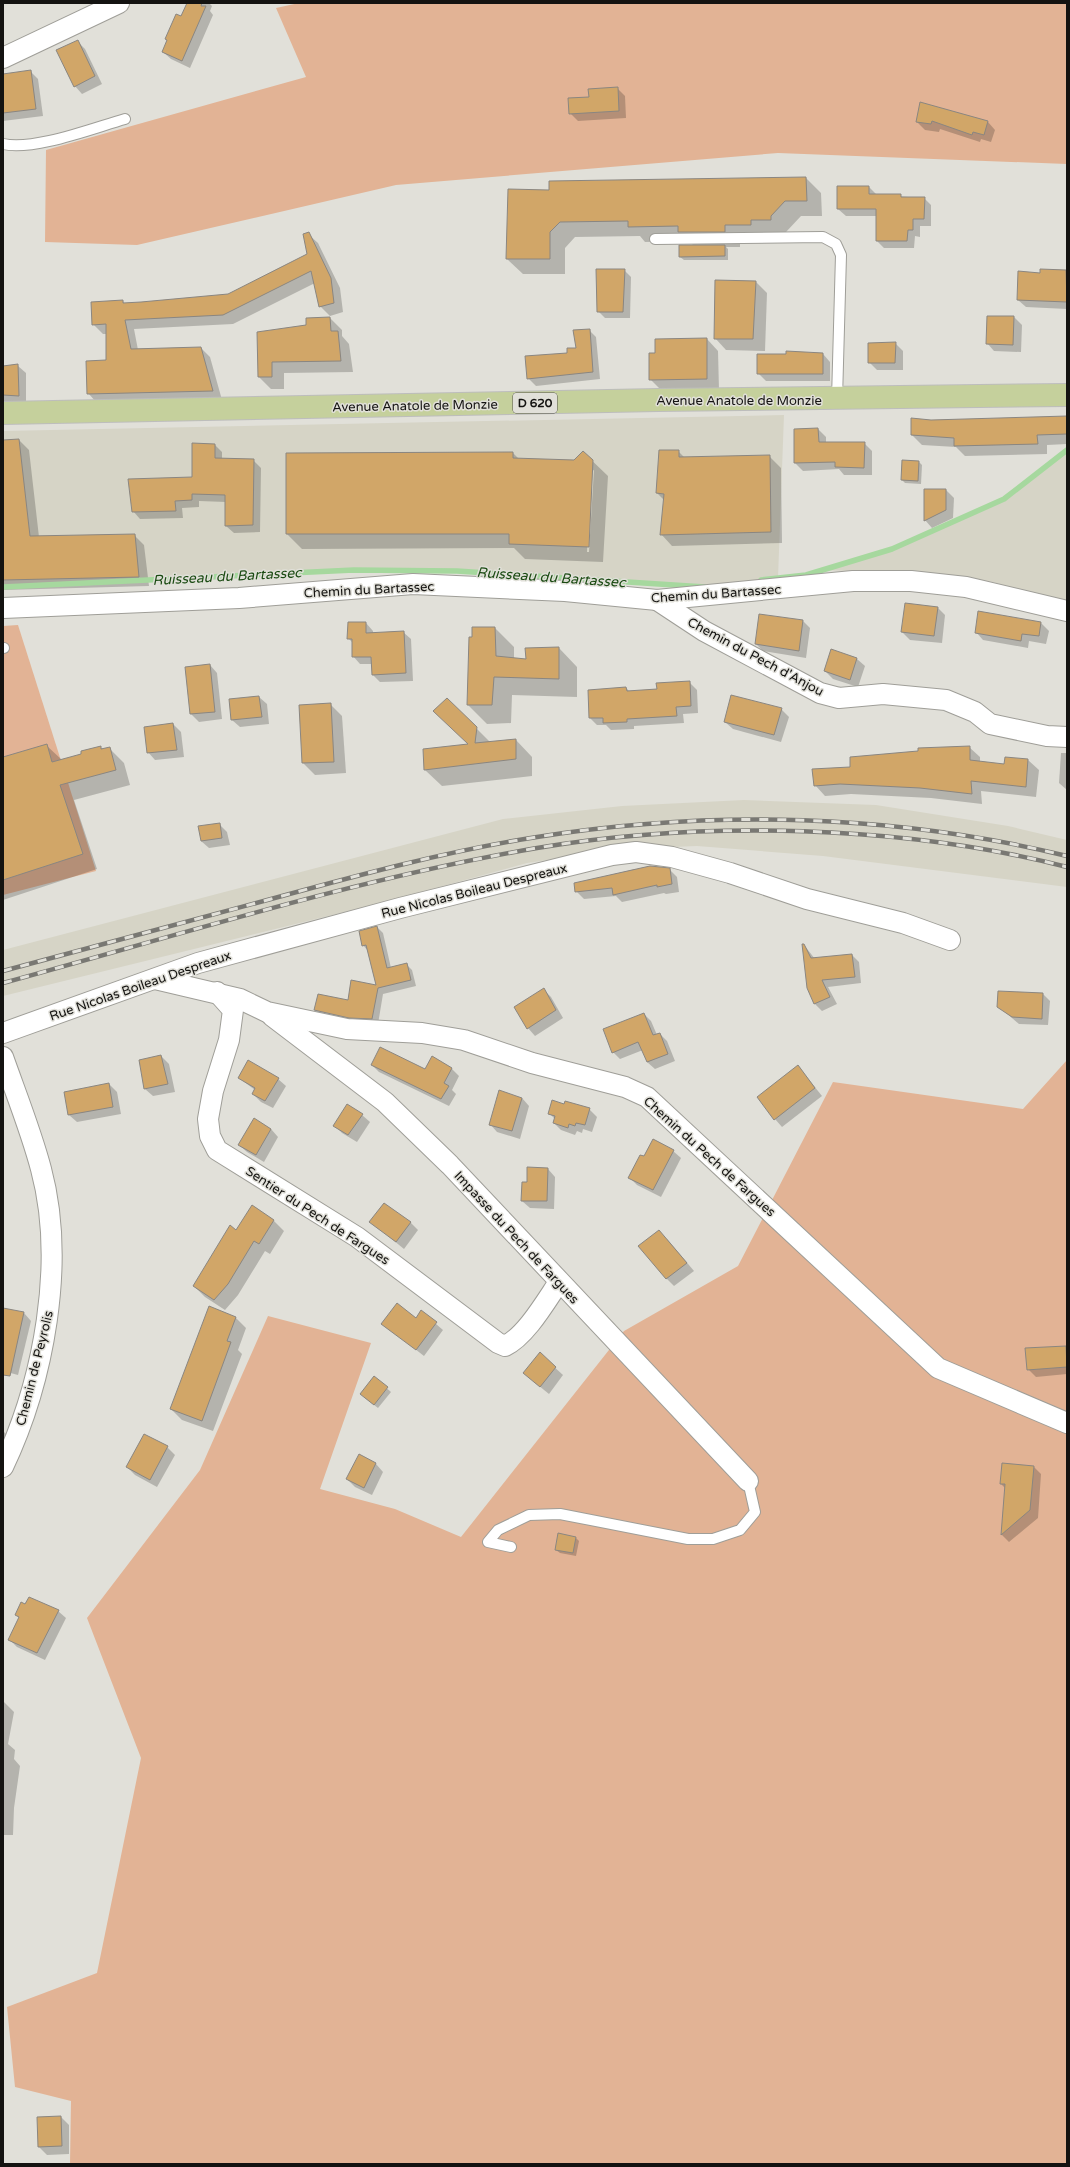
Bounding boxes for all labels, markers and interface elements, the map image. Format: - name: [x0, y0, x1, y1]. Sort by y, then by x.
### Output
- road number: D 620: [513, 393, 557, 413]
- street label: Avenue Anatole de Monzie: [656, 393, 822, 409]
- street label: Avenue Anatole de Monzie: [332, 397, 498, 415]
- water label: Ruisseau du Bartassec: [152, 564, 304, 589]
- water label: Ruisseau du Bartassec: [476, 564, 628, 591]
- street label: Chemin du Bartassec: [303, 579, 435, 601]
- street label: Chemin du Bartassec: [650, 581, 782, 607]
- street label: Chemin du Pech d'Anjou: [685, 614, 826, 700]
- street label: Rue Nicolas Boileau Despreaux: [380, 860, 569, 922]
- street label: Rue Nicolas Boileau Despreaux: [47, 947, 233, 1025]
- street label: Chemin du Pech de Fargues: [640, 1093, 779, 1220]
- street label: Sentier du Pech de Fargues: [242, 1163, 392, 1268]
- street label: Impasse du Pech de Fargues: [451, 1168, 582, 1307]
- street label: Chemin de Peyrolis: [13, 1309, 57, 1427]

